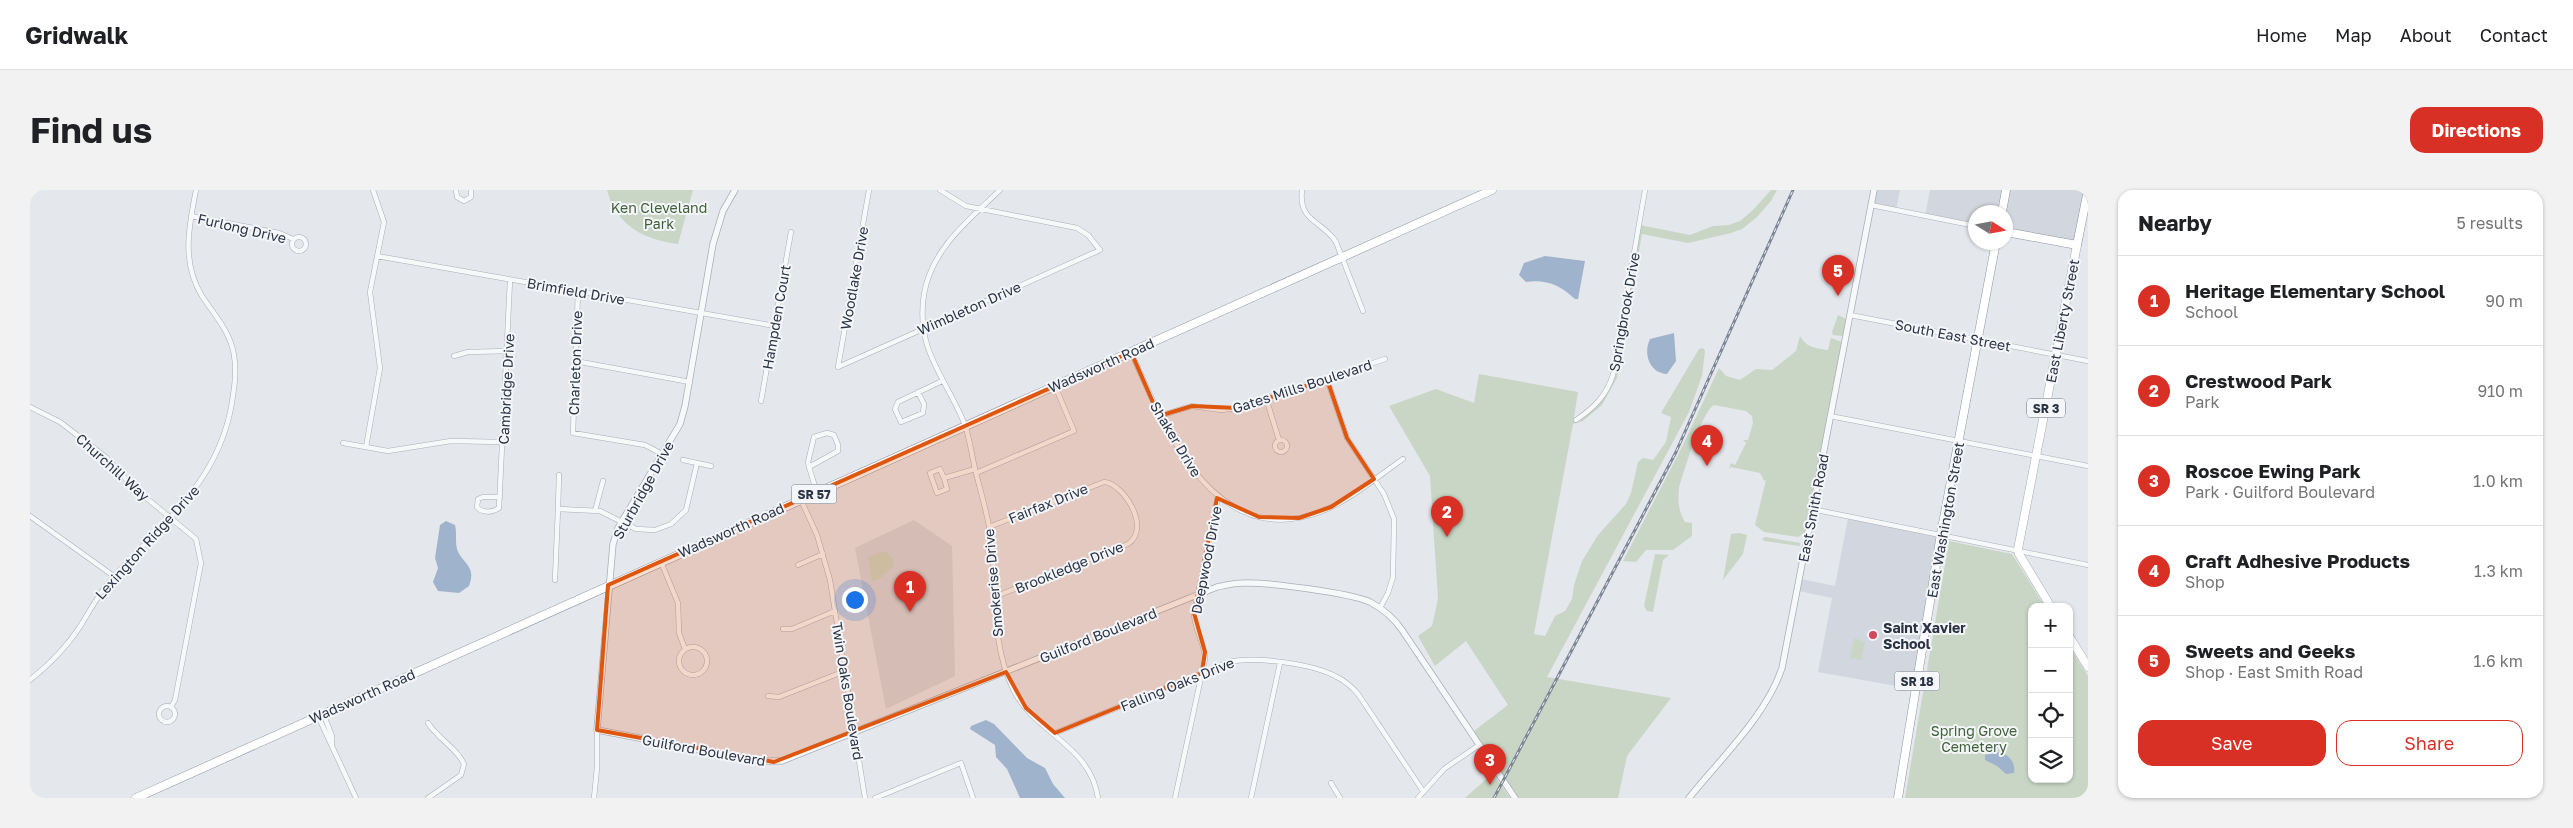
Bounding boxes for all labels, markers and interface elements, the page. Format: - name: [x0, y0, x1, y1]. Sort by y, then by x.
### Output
- text: Gridwalk: [25, 20, 129, 49]
- text: Home: [2256, 24, 2307, 46]
- text: Map: [2335, 24, 2372, 46]
- text: About: [2400, 24, 2452, 46]
- text: Contact: [2480, 24, 2548, 46]
- button: Directions: [2410, 107, 2543, 153]
- text: Find us: [30, 109, 152, 151]
- park label: Ken Cleveland Park: [611, 199, 707, 232]
- north arrow: [1968, 205, 2013, 250]
- street label: Furlong Drive: [196, 210, 288, 246]
- text: Nearby: [2138, 210, 2212, 236]
- text: 5 results: [2457, 213, 2523, 233]
- street label: Woodlake Drive: [837, 225, 871, 331]
- street label: Springbrook Drive: [1605, 251, 1643, 373]
- pin: 5: [1822, 255, 1854, 296]
- street label: East Liberty Street: [2042, 258, 2082, 384]
- street label: Hampden Court: [758, 263, 794, 371]
- street label: Brimfield Drive: [526, 274, 626, 308]
- street label: Wimbleton Drive: [915, 278, 1023, 338]
- text: Heritage Elementary School: [2185, 279, 2445, 302]
- text: 1: [2150, 291, 2158, 311]
- text: 90 m: [2485, 291, 2523, 311]
- text: School: [2185, 302, 2238, 322]
- street label: Charleton Drive: [565, 310, 585, 416]
- street label: South East Street: [1894, 315, 2012, 355]
- street label: Cambridge Drive: [495, 333, 517, 445]
- street label: Wadsworth Road: [1045, 334, 1157, 396]
- street label: Gates Mills Boulevard: [1230, 355, 1374, 417]
- text: Crestwood Park: [2185, 369, 2332, 392]
- text: 2: [2149, 381, 2159, 401]
- text: 910 m: [2477, 381, 2523, 401]
- text: Park: [2185, 392, 2220, 412]
- street label: Shaker Drive: [1147, 398, 1205, 480]
- road number: SR 3: [2027, 398, 2065, 418]
- pin: 4: [1691, 425, 1723, 466]
- street label: Churchill Way: [73, 430, 153, 504]
- street label: Sturbridge Drive: [609, 438, 677, 542]
- street label: East Washington Street: [1923, 441, 1967, 599]
- street label: East Smith Road: [1794, 452, 1832, 564]
- text: Roscoe Ewing Park: [2185, 459, 2361, 482]
- text: 3: [2149, 471, 2159, 491]
- text: 1.0 km: [2473, 471, 2523, 491]
- street label: Fairfax Drive: [1006, 479, 1090, 527]
- street label: Lexington Ridge Drive: [91, 482, 203, 602]
- text: Park · Guilford Boulevard: [2185, 482, 2375, 502]
- road number: SR 57: [792, 484, 836, 504]
- pin: 2: [1431, 496, 1463, 537]
- street label: Wadsworth Road: [675, 499, 787, 561]
- street label: Deepwood Drive: [1187, 505, 1225, 615]
- street label: Smokerise Drive: [980, 528, 1006, 638]
- street label: Brookledge Drive: [1012, 538, 1126, 596]
- text: Craft Adhesive Products: [2185, 549, 2410, 572]
- text: 4: [2149, 561, 2159, 581]
- text: 1.3 km: [2474, 561, 2523, 581]
- pin: 1: [894, 571, 926, 612]
- text: Shop: [2185, 572, 2225, 592]
- your location: [842, 587, 868, 613]
- map controls: [2028, 603, 2073, 783]
- button: +: [2028, 603, 2073, 648]
- street label: Guilford Boulevard: [1037, 604, 1159, 666]
- place label: Saint Xavier School: [1883, 619, 1966, 652]
- street label: Twin Oaks Boulevard: [829, 621, 867, 761]
- marker: Saint Xavier School: [1867, 629, 1879, 641]
- text: Sweets and Geeks: [2185, 639, 2355, 662]
- button: −: [2028, 648, 2073, 693]
- text: 5: [2149, 651, 2159, 671]
- text: 1.6 km: [2474, 651, 2523, 671]
- street label: Falling Oaks Drive: [1118, 653, 1236, 715]
- text: Shop · East Smith Road: [2185, 662, 2363, 682]
- street label: Wadsworth Road: [306, 665, 418, 727]
- road number: SR 18: [1894, 672, 1940, 691]
- button: locate: [2028, 693, 2073, 738]
- button: Save: [2138, 720, 2326, 766]
- button: Share: [2336, 720, 2523, 766]
- park label: Spring Grove Cemetery: [1931, 722, 2017, 755]
- street label: Guilford Boulevard: [641, 731, 767, 769]
- button: layers: [2028, 738, 2073, 783]
- pin: 3: [1474, 744, 1506, 785]

